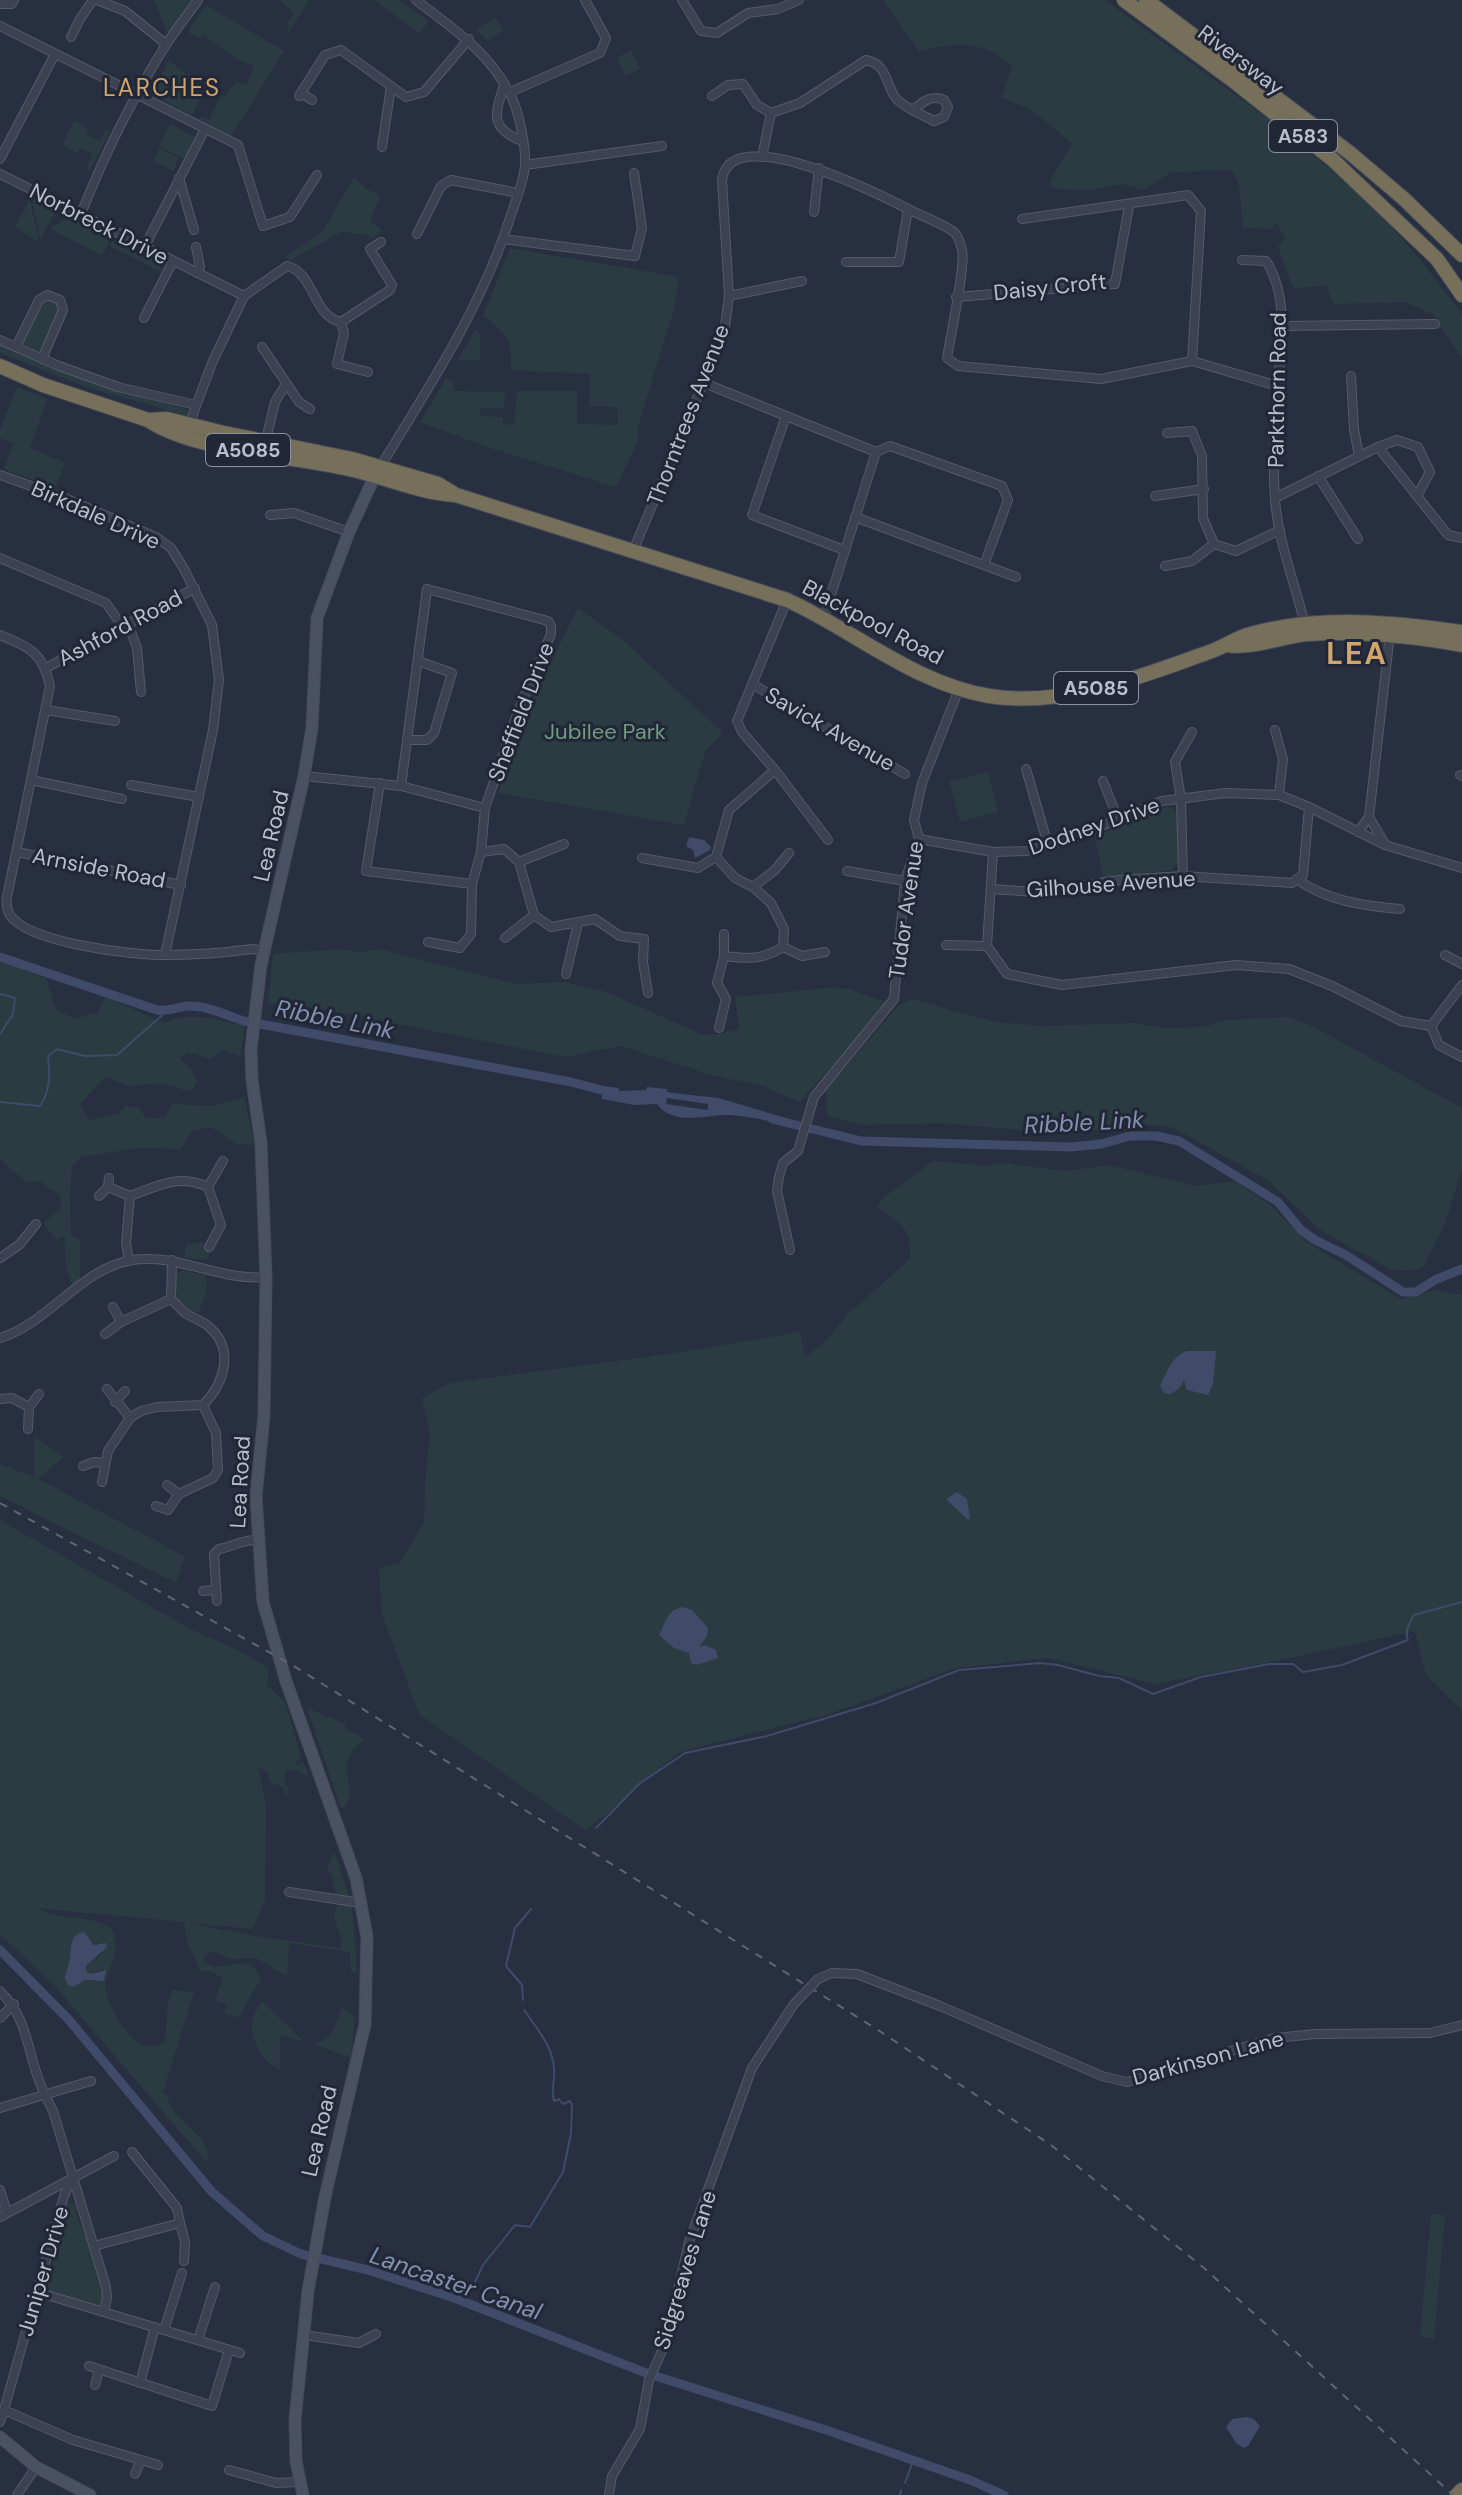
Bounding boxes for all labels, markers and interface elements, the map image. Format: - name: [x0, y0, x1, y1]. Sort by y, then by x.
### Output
- street label: Riversway: [1192, 18, 1290, 102]
- district label: LARCHES: [103, 72, 221, 103]
- road number: A583: [1269, 120, 1337, 152]
- street label: Norbreck Drive: [25, 177, 173, 271]
- street label: Daisy Croft: [992, 267, 1108, 307]
- street label: Parkthorn Road: [1261, 312, 1293, 468]
- street label: Thorntrees Avenue: [640, 320, 736, 510]
- road number: A5085: [206, 434, 290, 466]
- street label: Birkdale Drive: [27, 474, 165, 556]
- street label: Blackpool Road: [797, 573, 949, 671]
- street label: Ashford Road: [53, 583, 187, 673]
- district label: LEA: [1326, 634, 1388, 673]
- street label: Sheffield Drive: [481, 638, 561, 786]
- road number: A5085: [1054, 672, 1138, 704]
- street label: Savick Avenue: [760, 680, 900, 778]
- park label: Jubilee Park: [544, 717, 666, 746]
- street label: Lea Road: [246, 788, 296, 884]
- street label: Dodney Drive: [1025, 790, 1163, 862]
- street label: Tudor Avenue: [882, 839, 930, 981]
- street label: Arnside Road: [30, 841, 168, 895]
- street label: Gilhouse Avenue: [1026, 864, 1196, 904]
- water label: Ribble Link: [273, 992, 398, 1046]
- water label: Ribble Link: [1023, 1103, 1146, 1141]
- street label: Lea Road: [223, 1435, 257, 1529]
- street label: Darkinson Lane: [1129, 2024, 1287, 2092]
- street label: Lea Road: [294, 2083, 344, 2179]
- street label: Sidgreaves Lane: [647, 2187, 723, 2353]
- street label: Juniper Drive: [11, 2203, 75, 2339]
- water label: Lancaster Canal: [366, 2239, 547, 2327]

